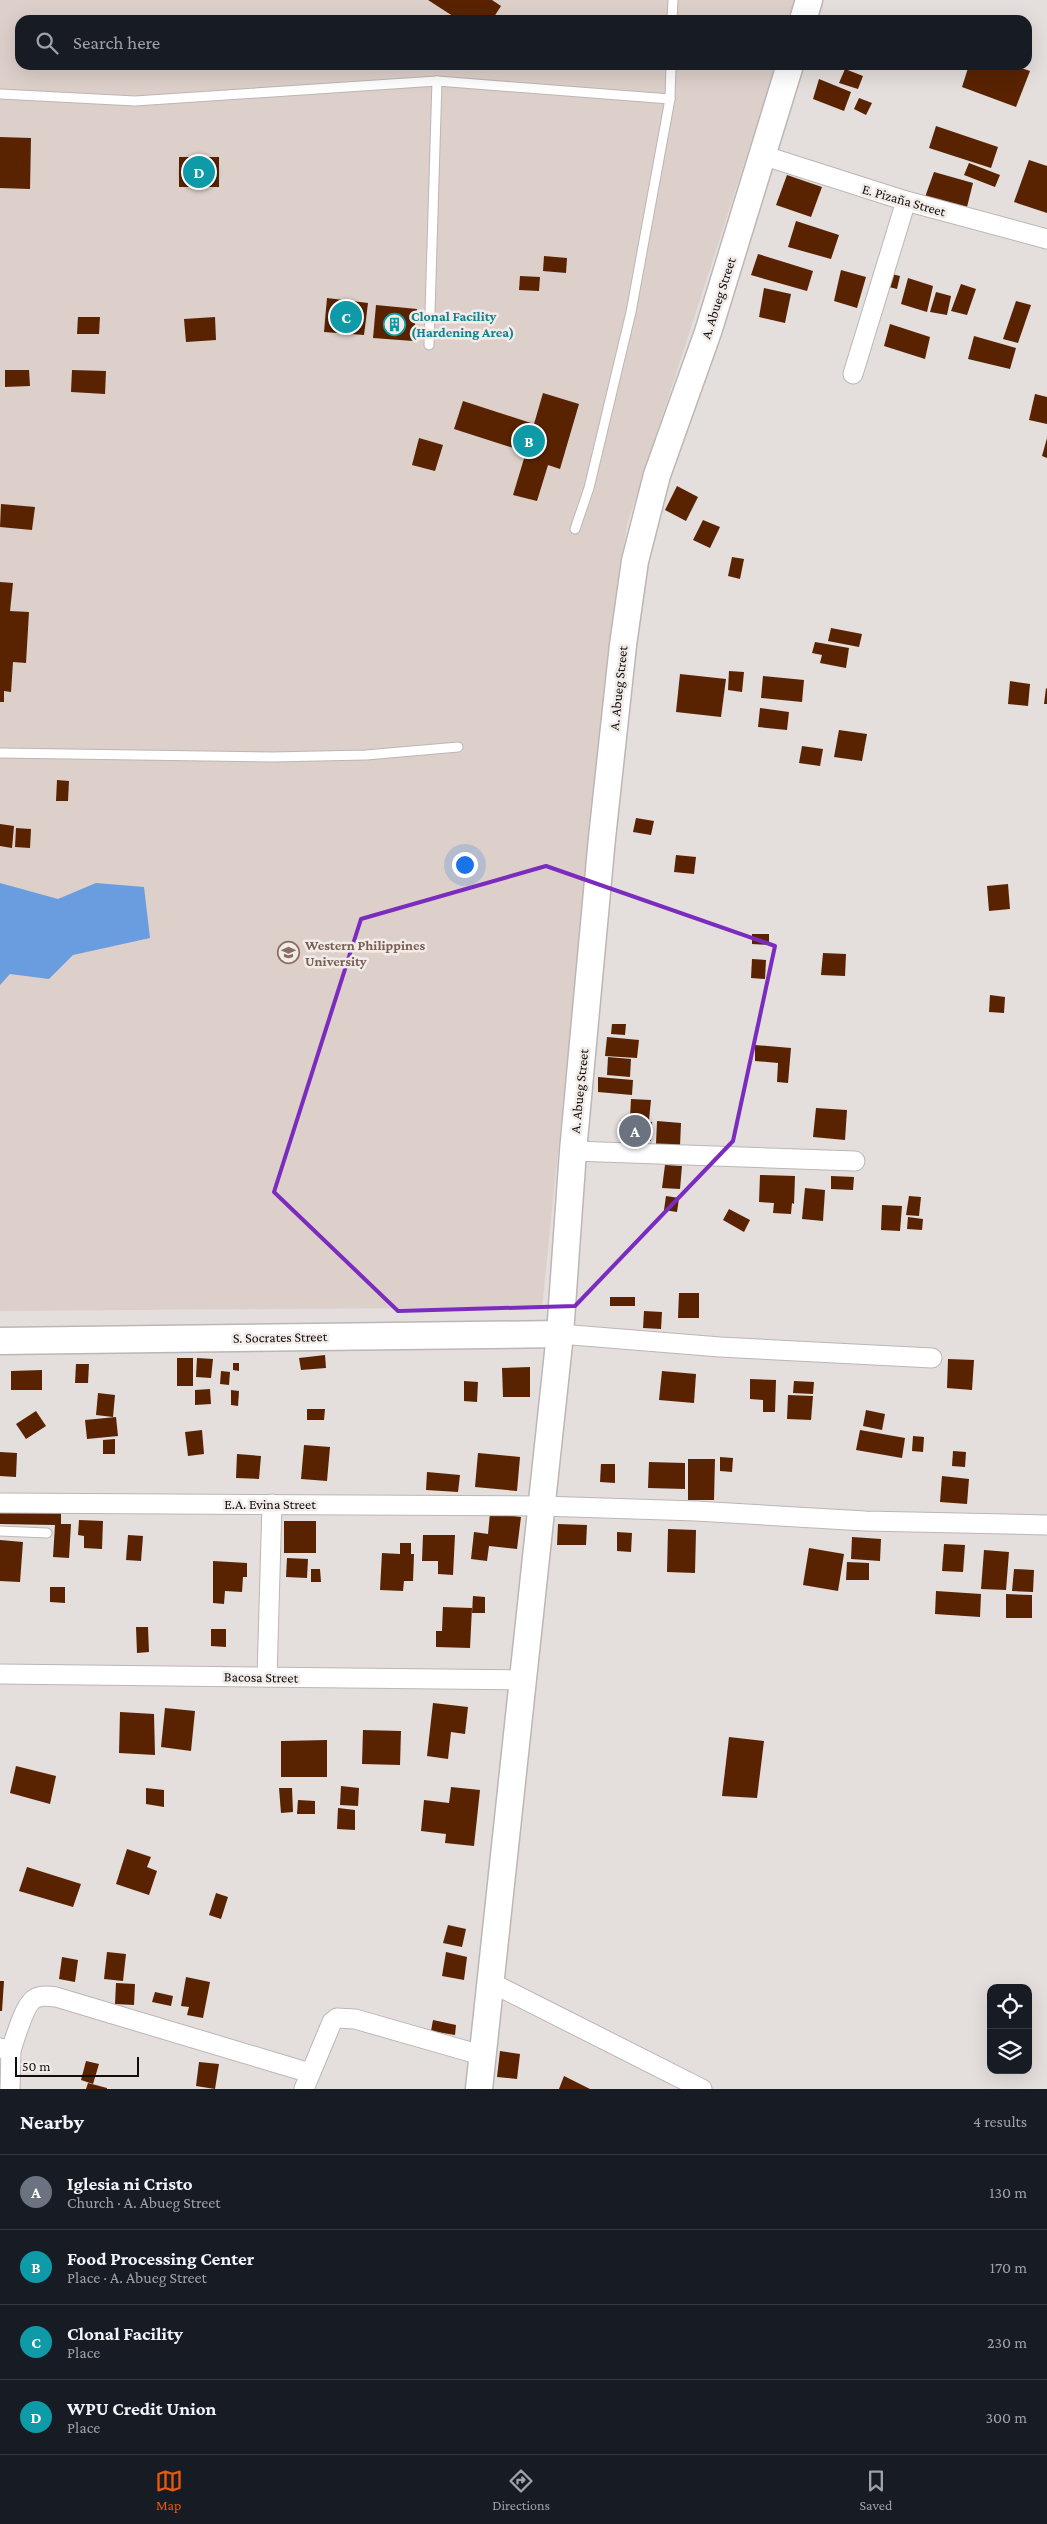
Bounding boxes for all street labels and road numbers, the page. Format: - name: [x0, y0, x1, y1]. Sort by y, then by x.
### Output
- street label: E. Pizaña Street: [860, 180, 948, 220]
- street label: A. Abueg Street: [697, 255, 739, 341]
- street label: A. Abueg Street: [606, 645, 630, 731]
- street label: A. Abueg Street: [567, 1048, 591, 1134]
- street label: S. Socrates Street: [233, 1328, 328, 1346]
- street label: E.A. Evina Street: [224, 1496, 316, 1512]
- street label: Bacosa Street: [224, 1668, 299, 1686]

